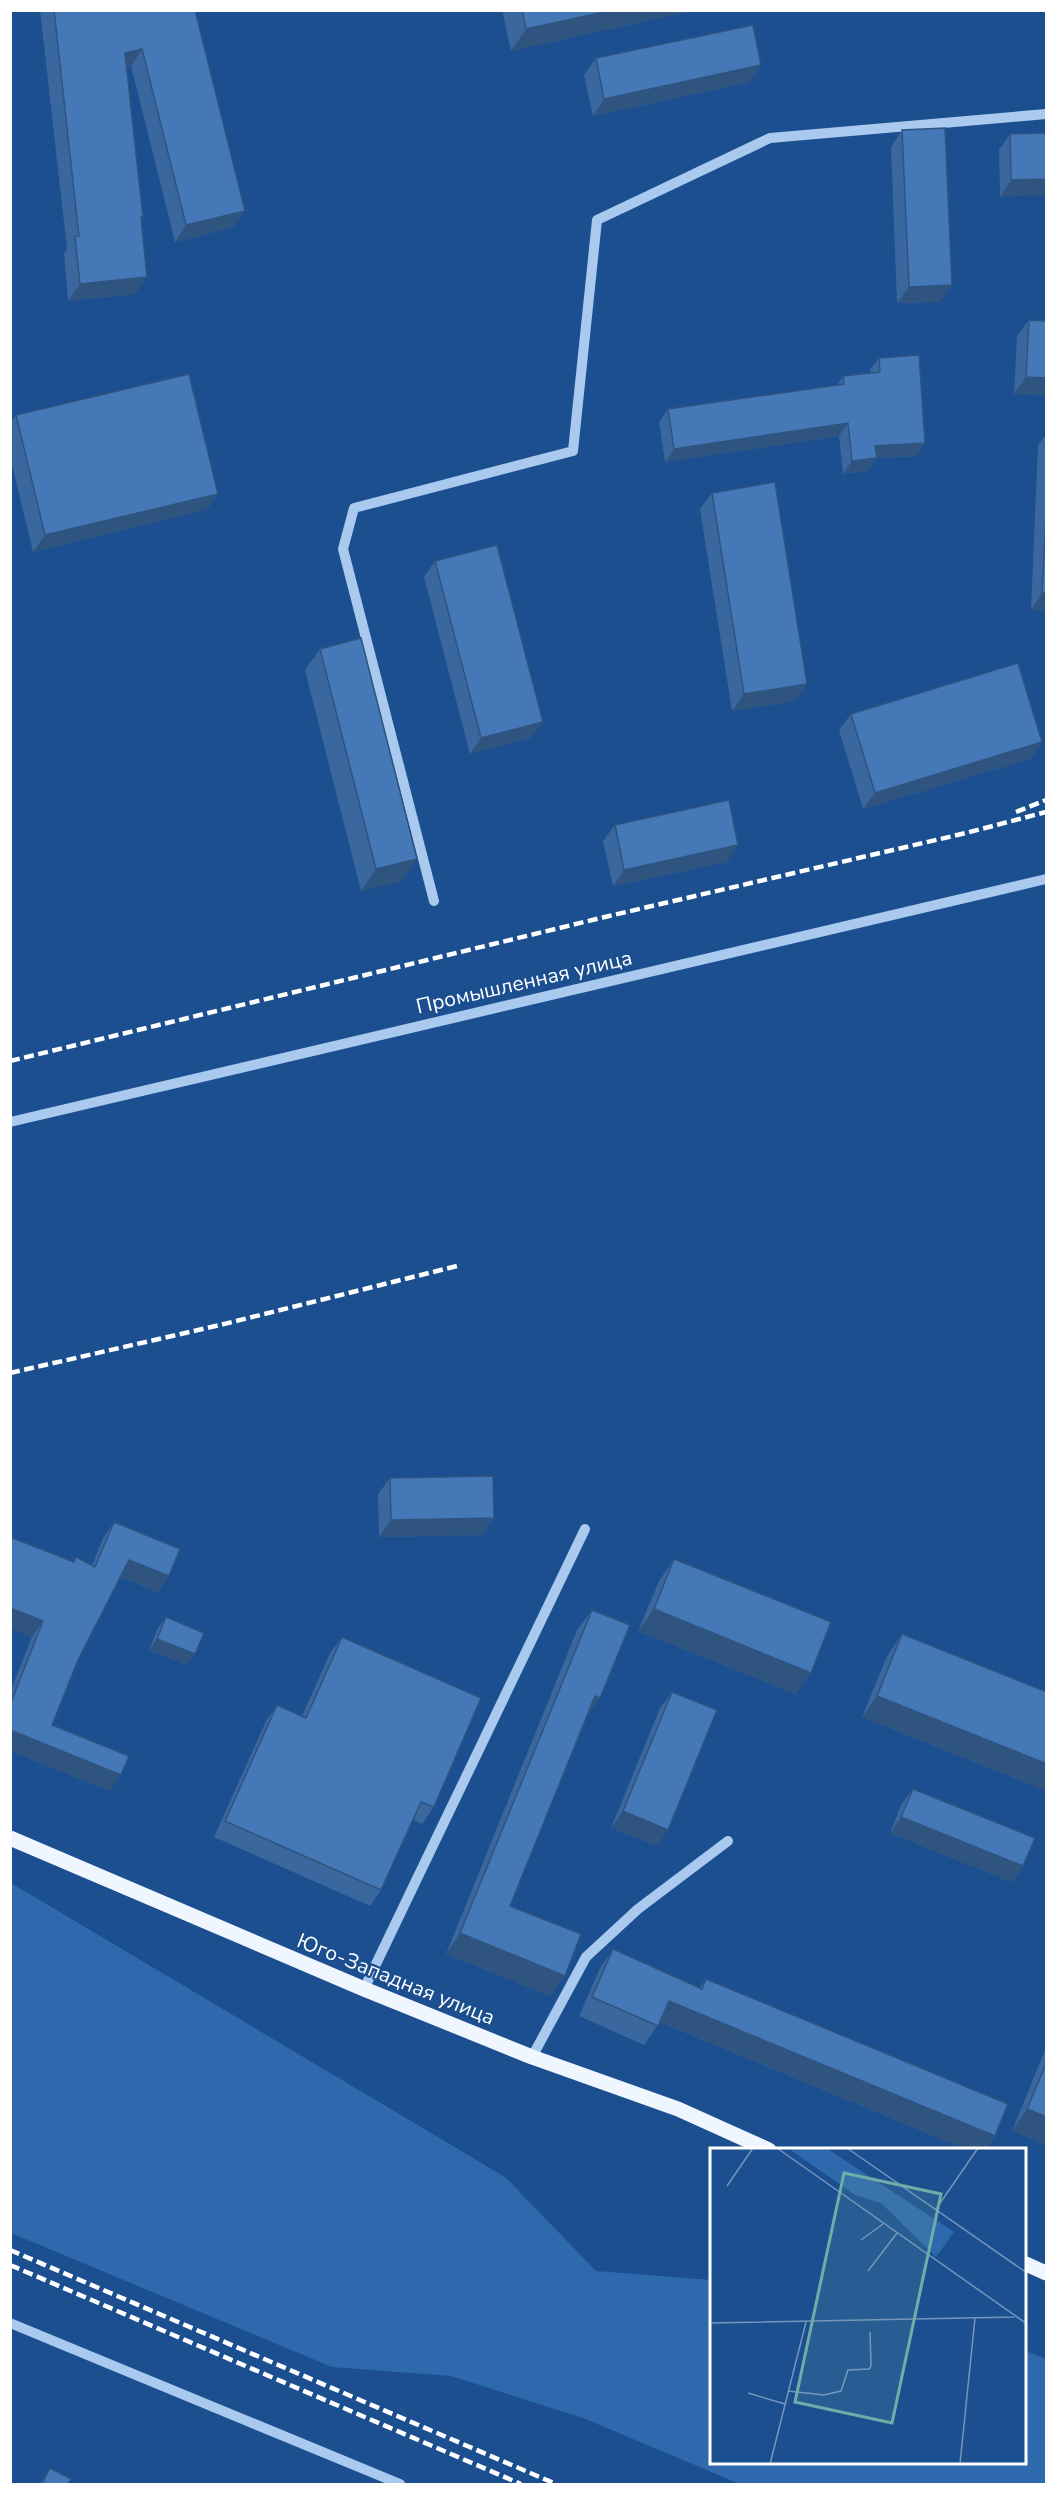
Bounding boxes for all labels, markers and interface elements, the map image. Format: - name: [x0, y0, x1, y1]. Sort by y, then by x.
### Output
- street label: Промышленная улица: [413, 944, 635, 1020]
- street label: Юго-Западная улица: [293, 1926, 499, 2032]
- inset map: [710, 2148, 1027, 2465]

